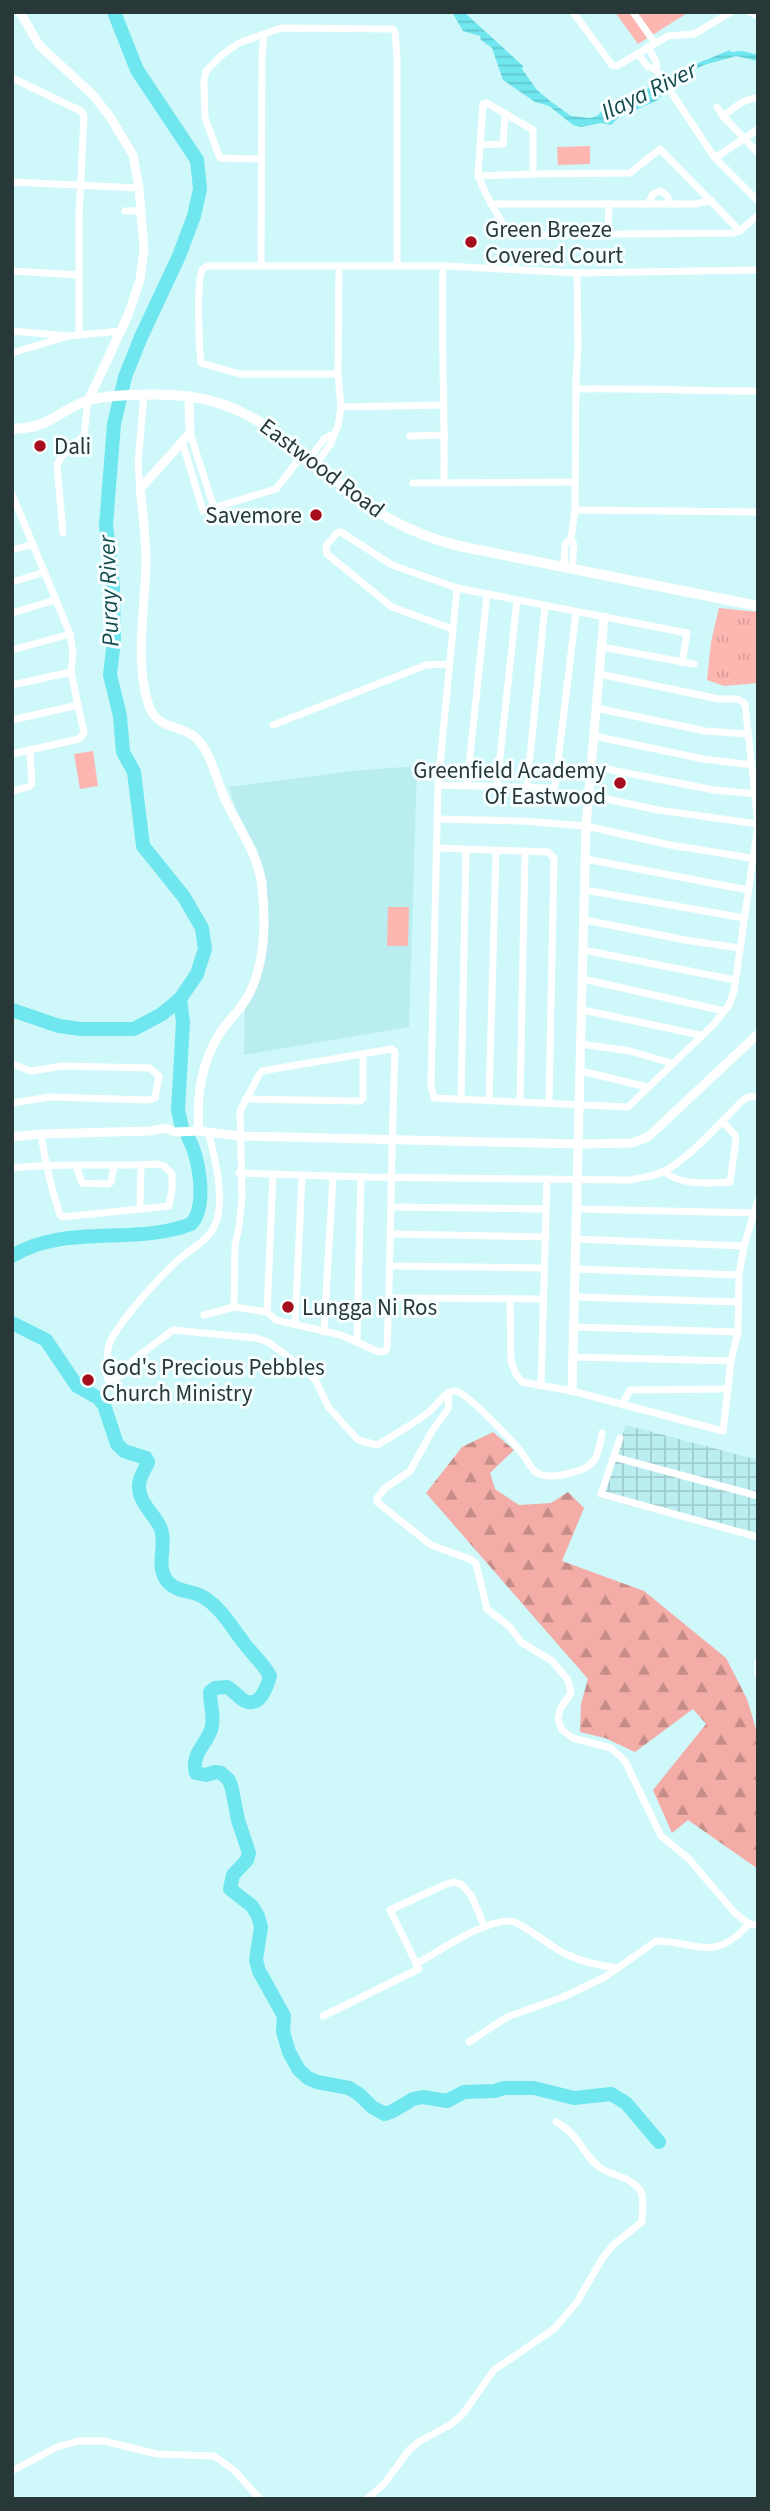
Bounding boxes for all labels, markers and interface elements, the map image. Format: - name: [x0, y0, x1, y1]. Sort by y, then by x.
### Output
- water label: Ilaya River: [595, 52, 704, 129]
- place label: Green Breeze Covered Court: [485, 213, 623, 272]
- marker: Green Breeze Covered Court: [463, 234, 479, 250]
- street label: Eastwood Road: [253, 410, 391, 526]
- place label: Dali: [54, 430, 91, 463]
- marker: Dali: [32, 438, 48, 454]
- place label: Savemore: [205, 499, 302, 532]
- marker: Savemore: [308, 507, 324, 523]
- water label: Puray River: [90, 533, 128, 647]
- place label: Greenfield Academy Of Eastwood: [413, 754, 606, 813]
- marker: Greenfield Academy Of Eastwood: [612, 775, 628, 791]
- place label: Lungga Ni Ros: [302, 1291, 437, 1324]
- marker: Lungga Ni Ros: [280, 1299, 296, 1315]
- place label: God's Precious Pebbles Church Ministry: [102, 1351, 325, 1410]
- marker: God's Precious Pebbles Church Ministry: [80, 1372, 96, 1388]

